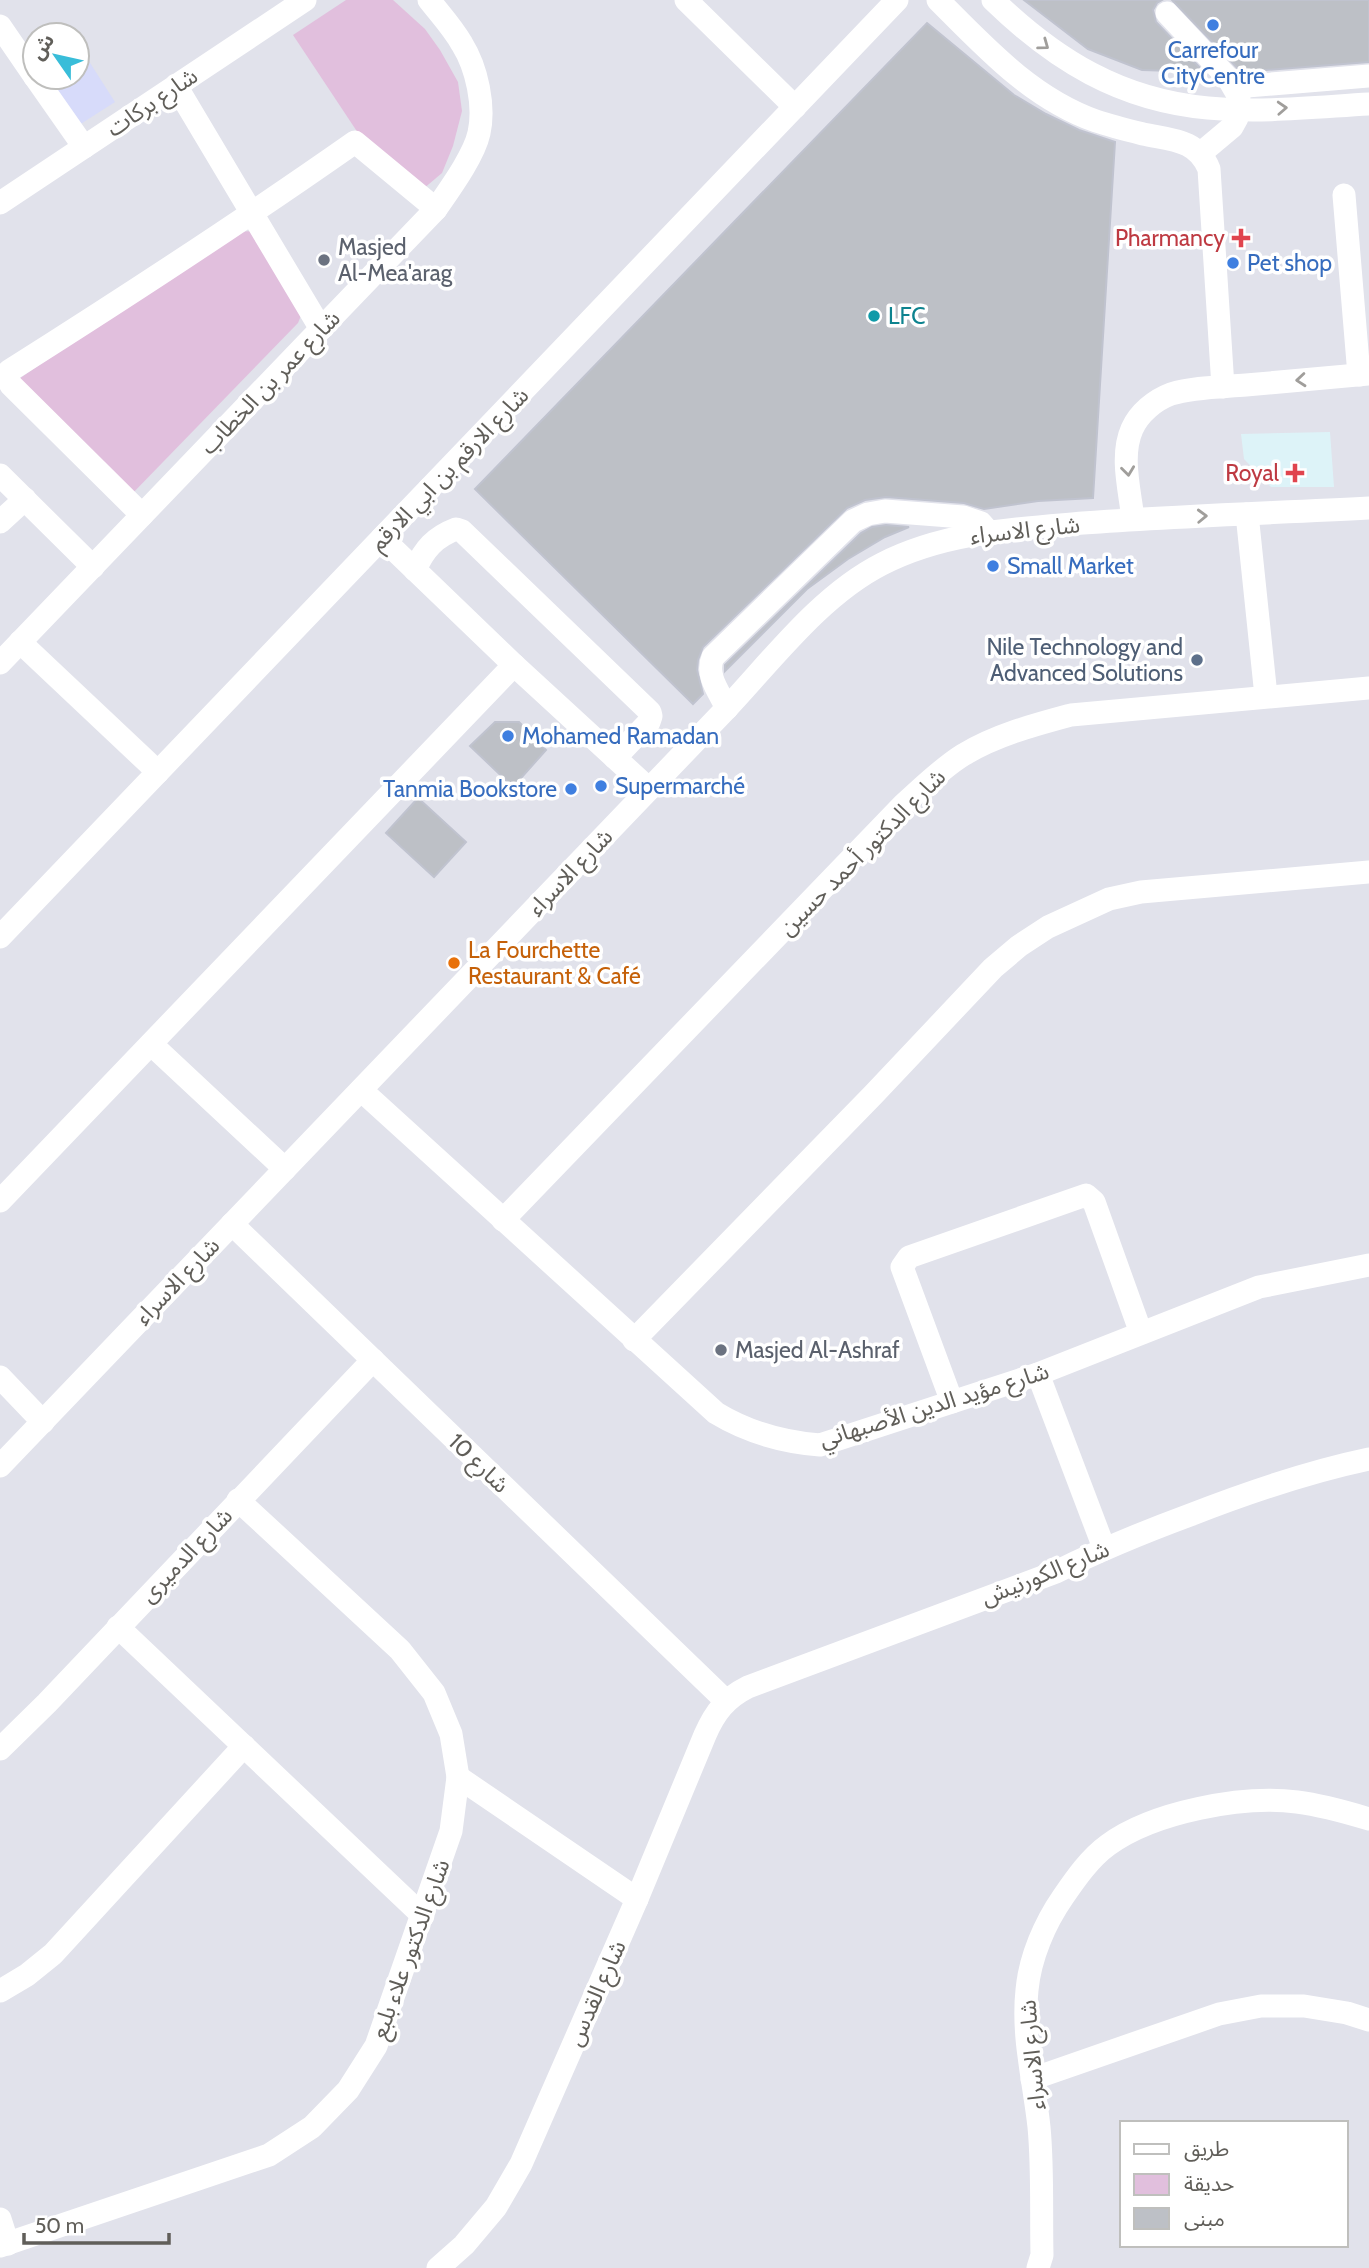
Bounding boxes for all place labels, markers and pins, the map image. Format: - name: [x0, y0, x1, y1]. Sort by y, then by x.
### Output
- marker: Carrefour CityCentre: [1205, 17, 1221, 33]
- place label: Carrefour CityCentre: [1161, 36, 1265, 90]
- place label: Pharmancy: [1115, 224, 1225, 252]
- marker: Pharmancy: [1231, 228, 1251, 248]
- place label: Masjed Al-Mea'arag: [338, 233, 453, 287]
- place label: Pet shop: [1247, 249, 1332, 277]
- marker: Masjed Al-Mea'arag: [316, 252, 332, 268]
- marker: Pet shop: [1225, 255, 1241, 271]
- place label: LFC: [888, 302, 926, 330]
- marker: LFC: [866, 308, 882, 324]
- place label: Royal: [1225, 459, 1280, 487]
- marker: Royal: [1285, 463, 1305, 483]
- place label: Small Market: [1007, 552, 1134, 580]
- marker: Small Market: [985, 558, 1001, 574]
- place label: Nile Technology and Advanced Solutions: [986, 633, 1183, 687]
- marker: Nile Technology and Advanced Solutions: [1189, 652, 1205, 668]
- place label: Mohamed Ramadan: [522, 722, 719, 750]
- marker: Mohamed Ramadan: [500, 728, 516, 744]
- place label: Supermarché: [615, 772, 745, 800]
- place label: Tanmia Bookstore: [383, 775, 557, 803]
- marker: Supermarché: [593, 778, 609, 794]
- marker: Tanmia Bookstore: [563, 781, 579, 797]
- place label: La Fourchette Restaurant & Café: [468, 936, 641, 990]
- marker: La Fourchette Restaurant & Café: [446, 955, 462, 971]
- place label: Masjed Al-Ashraf: [735, 1336, 900, 1364]
- marker: Masjed Al-Ashraf: [713, 1342, 729, 1358]

